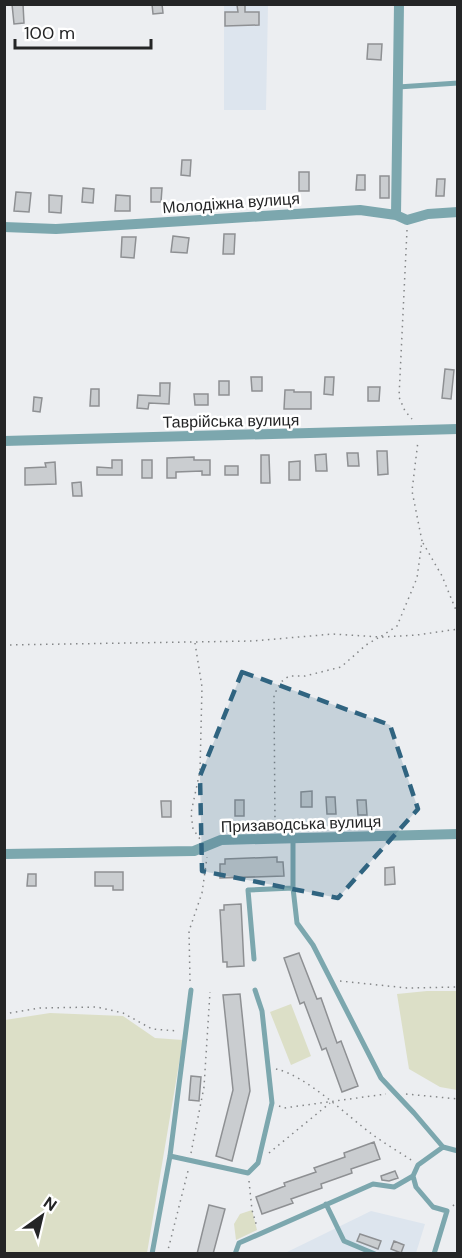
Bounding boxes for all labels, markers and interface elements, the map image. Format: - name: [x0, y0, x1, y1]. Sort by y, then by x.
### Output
- scale bar: [15, 12, 152, 50]
- text: 100 m: [24, 21, 75, 45]
- street label: Молодіжна вулиця: [162, 188, 300, 218]
- street label: Таврійська вулиця: [163, 409, 299, 433]
- street label: Призаводська вулиця: [220, 811, 382, 837]
- north arrow: [12, 1186, 72, 1246]
- text: N: [39, 1192, 61, 1216]

